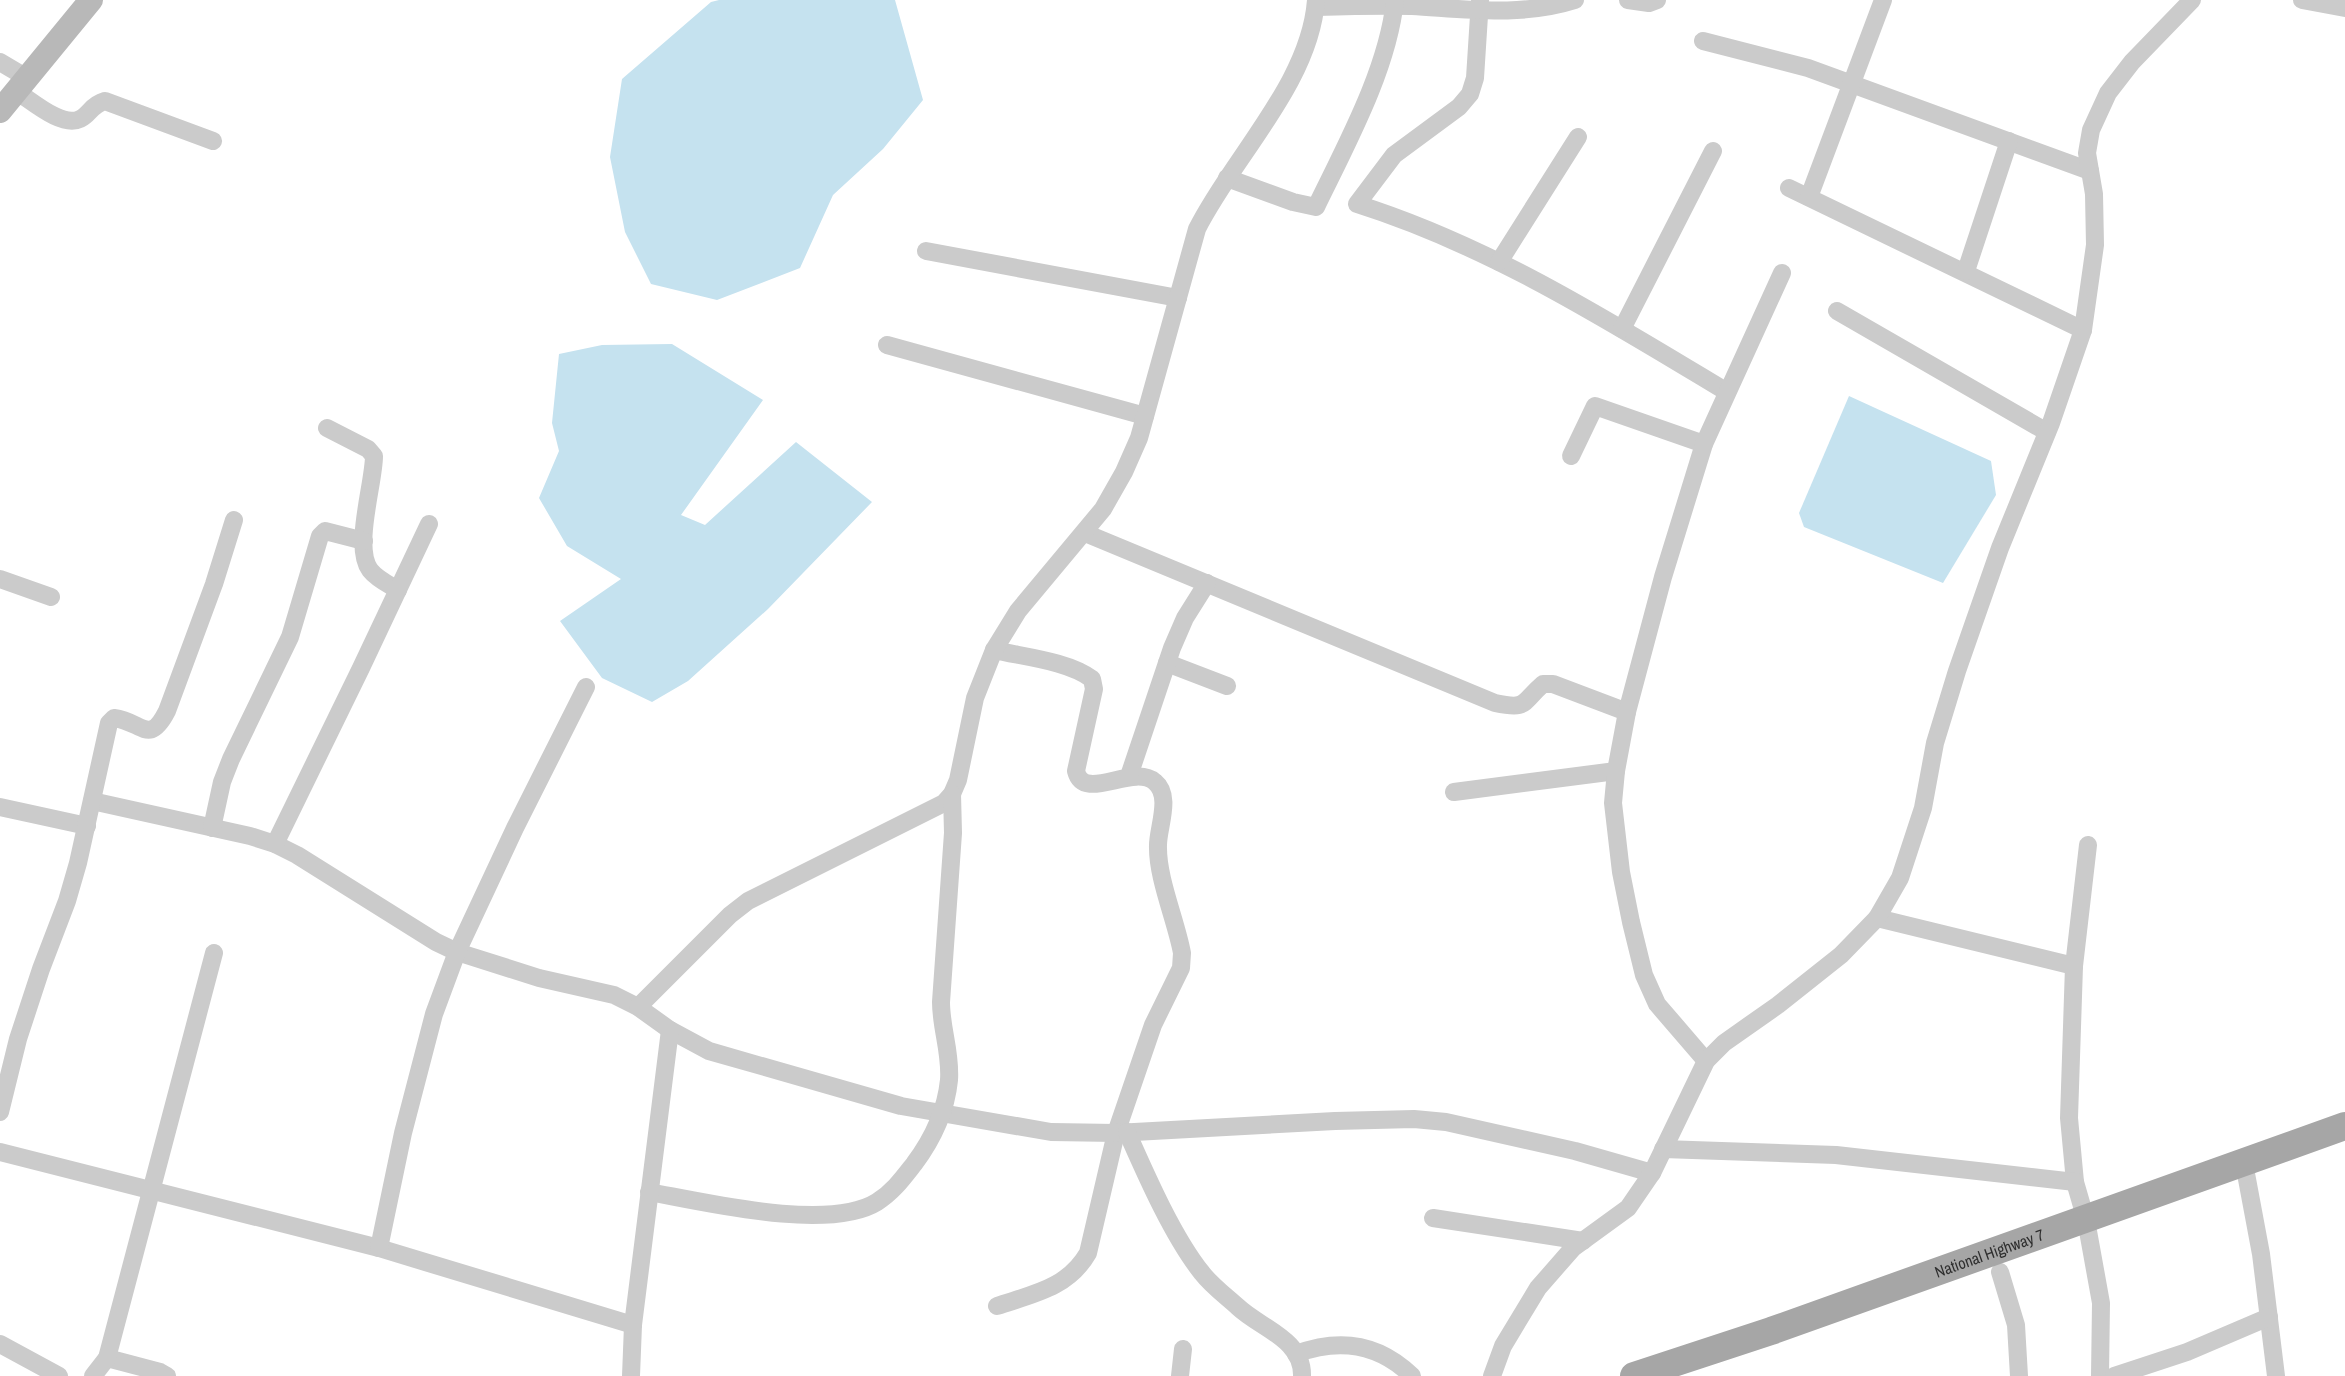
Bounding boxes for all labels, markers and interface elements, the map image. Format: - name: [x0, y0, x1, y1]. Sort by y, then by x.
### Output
- street label: National Highway 7: [1932, 1223, 2047, 1283]

